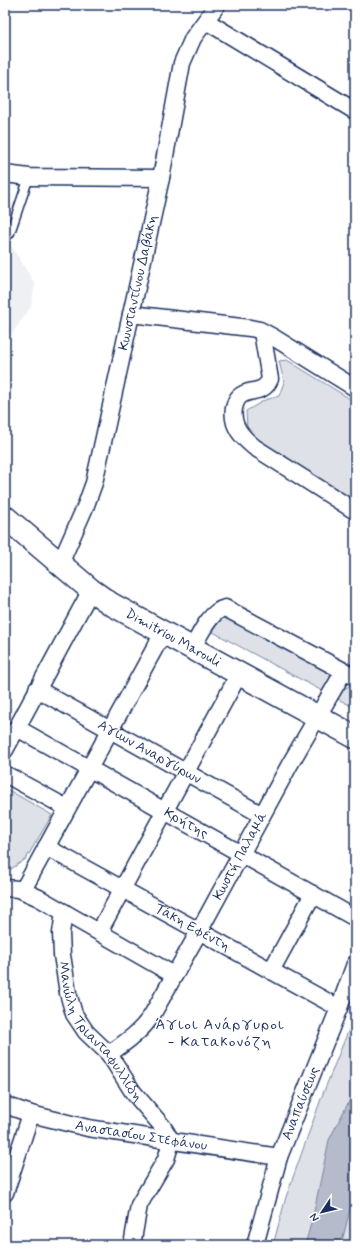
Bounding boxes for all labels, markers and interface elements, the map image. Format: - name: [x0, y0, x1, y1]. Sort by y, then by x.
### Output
- street label: Κωνσταντίνου Δαβάκη: [114, 213, 162, 352]
- street label: Dimitriou Marouli: [122, 605, 224, 671]
- street label: Αγίων Αναργύρων: [95, 716, 204, 788]
- street label: Κρήτης: [161, 803, 211, 843]
- street label: Κωστή Παλαμά: [209, 809, 271, 903]
- street label: Τάκη Εφέντη: [151, 899, 233, 955]
- street label: Μανώλη Τριανταφυλλίδη: [54, 960, 147, 1106]
- district label: Άγιοι Ανάργυροι - Κατακονόζη: [156, 1015, 284, 1052]
- street label: Αναπαύσεως: [278, 1064, 323, 1143]
- street label: Αναστασίου Στεφάνου: [73, 1116, 208, 1155]
- north arrow: [302, 1192, 342, 1232]
- text: N: [307, 1210, 322, 1224]

